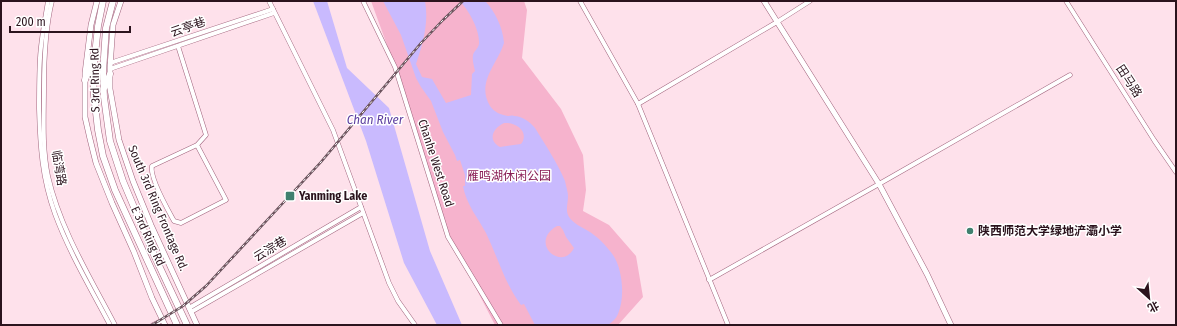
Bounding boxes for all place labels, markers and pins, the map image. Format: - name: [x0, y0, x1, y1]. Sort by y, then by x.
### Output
- place label: Yanming Lake: [298, 189, 367, 203]
- marker: Yanming Lake: [284, 190, 296, 202]
- place label: 陕西师范大学绿地浐灞小学: [978, 224, 1122, 238]
- marker: 陕西师范大学绿地浐灞小学: [965, 226, 975, 236]

